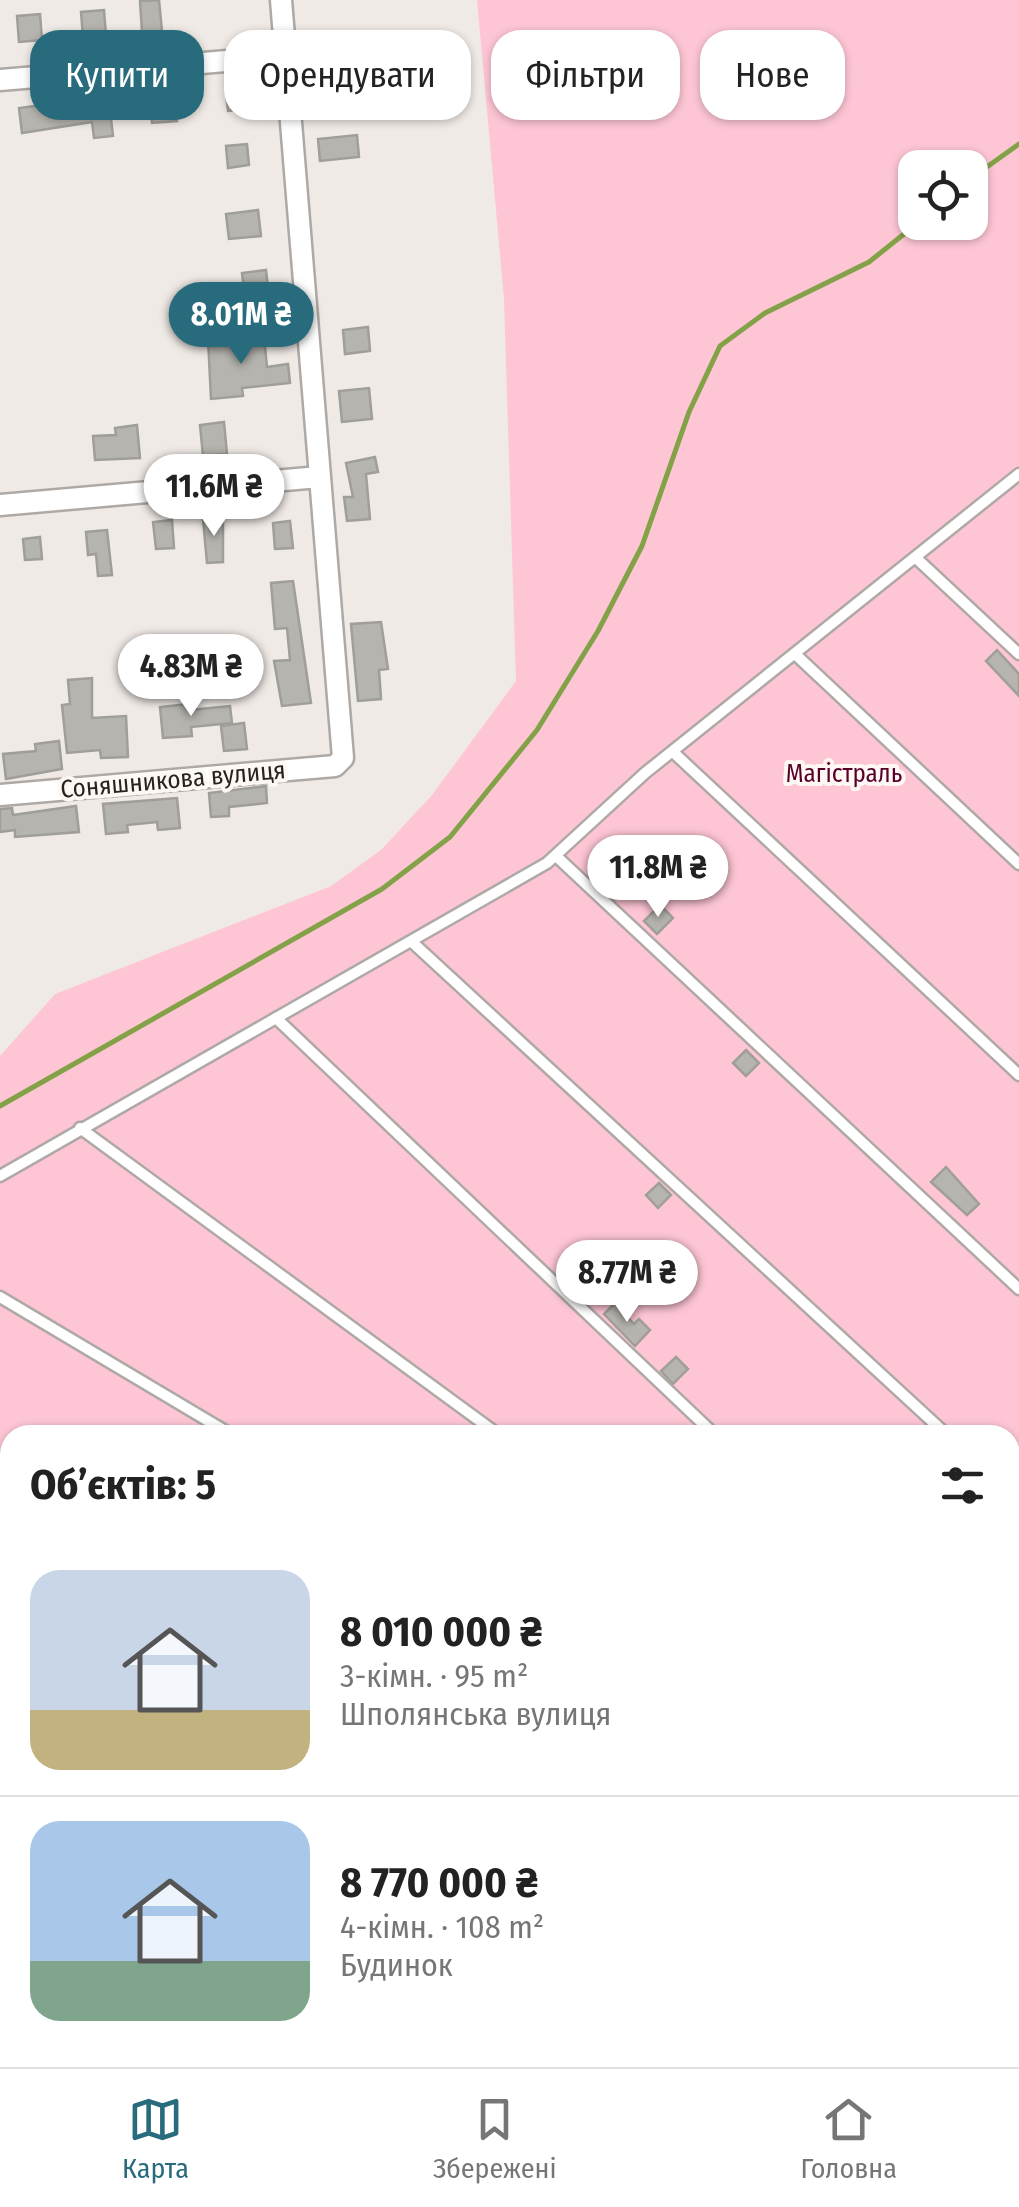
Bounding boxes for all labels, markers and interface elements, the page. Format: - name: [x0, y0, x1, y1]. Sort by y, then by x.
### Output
- chip: Купити: [30, 30, 204, 120]
- chip: Орендувати: [224, 30, 471, 120]
- chip: Фільтри: [491, 30, 680, 120]
- chip: Нове: [700, 30, 845, 120]
- map controls: [898, 150, 988, 240]
- button: locate: [898, 150, 988, 240]
- pin: 8.01M ₴: [149, 282, 333, 367]
- text: 8.01M ₴: [191, 295, 291, 333]
- pin: 11.6M ₴: [122, 454, 306, 539]
- text: 11.6M ₴: [166, 467, 262, 505]
- pin: 4.83M ₴: [99, 634, 283, 719]
- text: 4.83M ₴: [140, 647, 242, 685]
- street label: Соняшникова вулиця: [59, 755, 287, 805]
- park label: Магістраль: [786, 759, 902, 789]
- pin: 11.8M ₴: [566, 835, 750, 920]
- text: 11.8M ₴: [609, 848, 707, 886]
- pin: 8.77M ₴: [535, 1240, 719, 1325]
- text: 8.77M ₴: [578, 1253, 676, 1291]
- icon: filters: [935, 1458, 990, 1513]
- text: Об’єктів: 5: [30, 1460, 216, 1510]
- text: 8 010 000 ₴: [340, 1607, 542, 1657]
- icon: home: [110, 1610, 230, 1730]
- text: 3-кімн. · 95 m²: [340, 1657, 528, 1695]
- text: Шполянська вулиця: [340, 1695, 611, 1733]
- text: 8 770 000 ₴: [340, 1858, 538, 1908]
- icon: home: [110, 1861, 230, 1981]
- text: 4-кімн. · 108 m²: [340, 1908, 544, 1946]
- text: Будинок: [340, 1946, 453, 1984]
- tab: Карта: [122, 2092, 189, 2185]
- tab: Збережені: [433, 2092, 557, 2185]
- tab: Головна: [801, 2092, 897, 2185]

